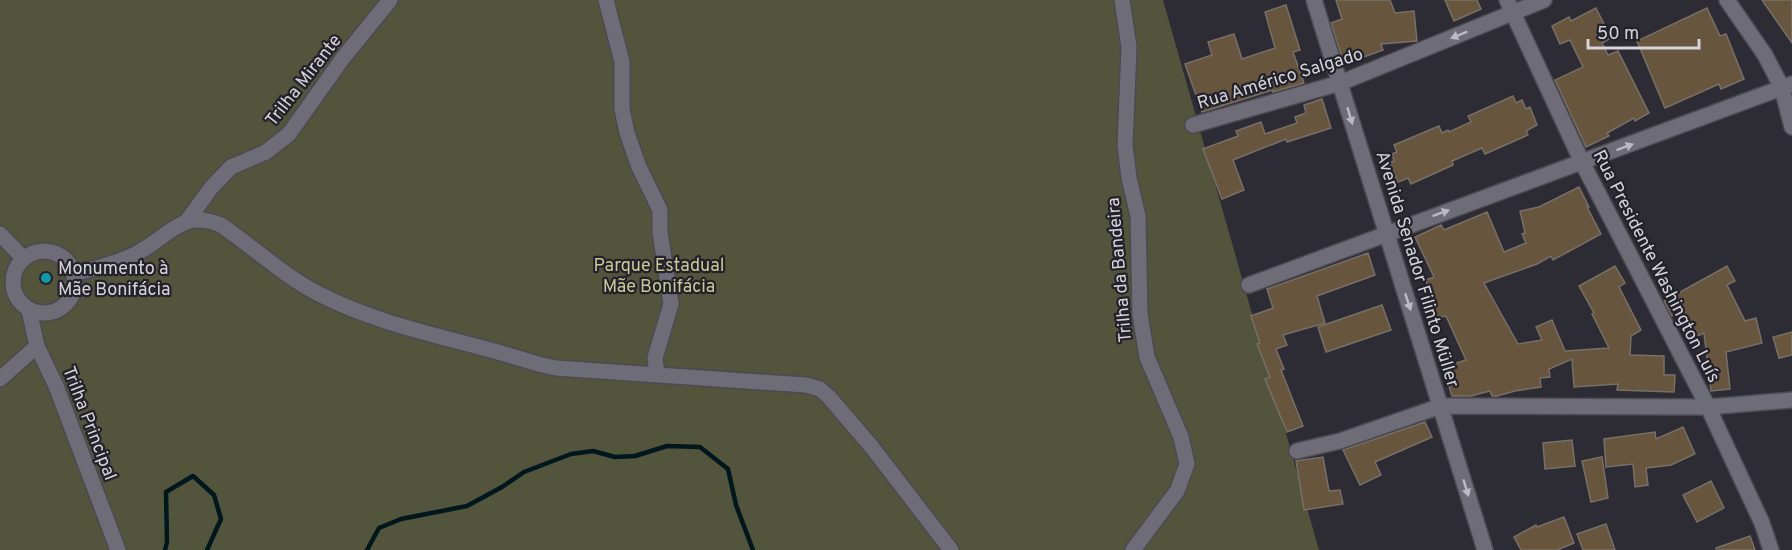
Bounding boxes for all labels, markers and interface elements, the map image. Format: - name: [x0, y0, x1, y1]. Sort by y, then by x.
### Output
- scale bar: [1588, 12, 1699, 50]
- text: 50 m: [1597, 23, 1639, 46]
- street label: Trilha Mirante: [261, 30, 347, 132]
- one-way arrow: [1450, 30, 1468, 40]
- street label: Rua Américo Salgado: [1195, 43, 1366, 116]
- one-way arrow: [1346, 107, 1355, 125]
- one-way arrow: [1616, 141, 1634, 151]
- street label: Rua Presidente Washington Luís: [1587, 146, 1724, 387]
- street label: Avenida Senador Filinto Müller: [1370, 148, 1464, 390]
- street label: Trilha da Bandeira: [1103, 196, 1138, 343]
- one-way arrow: [1433, 208, 1451, 218]
- park label: Parque Estadual Mãe Bonifácia: [594, 255, 724, 299]
- place label: Monumento à Mãe Bonifácia: [58, 258, 170, 302]
- marker: Monumento à Mãe Bonifácia: [39, 271, 53, 285]
- one-way arrow: [1404, 293, 1413, 311]
- street label: Trilha Principal: [56, 363, 121, 484]
- one-way arrow: [1462, 479, 1471, 497]

